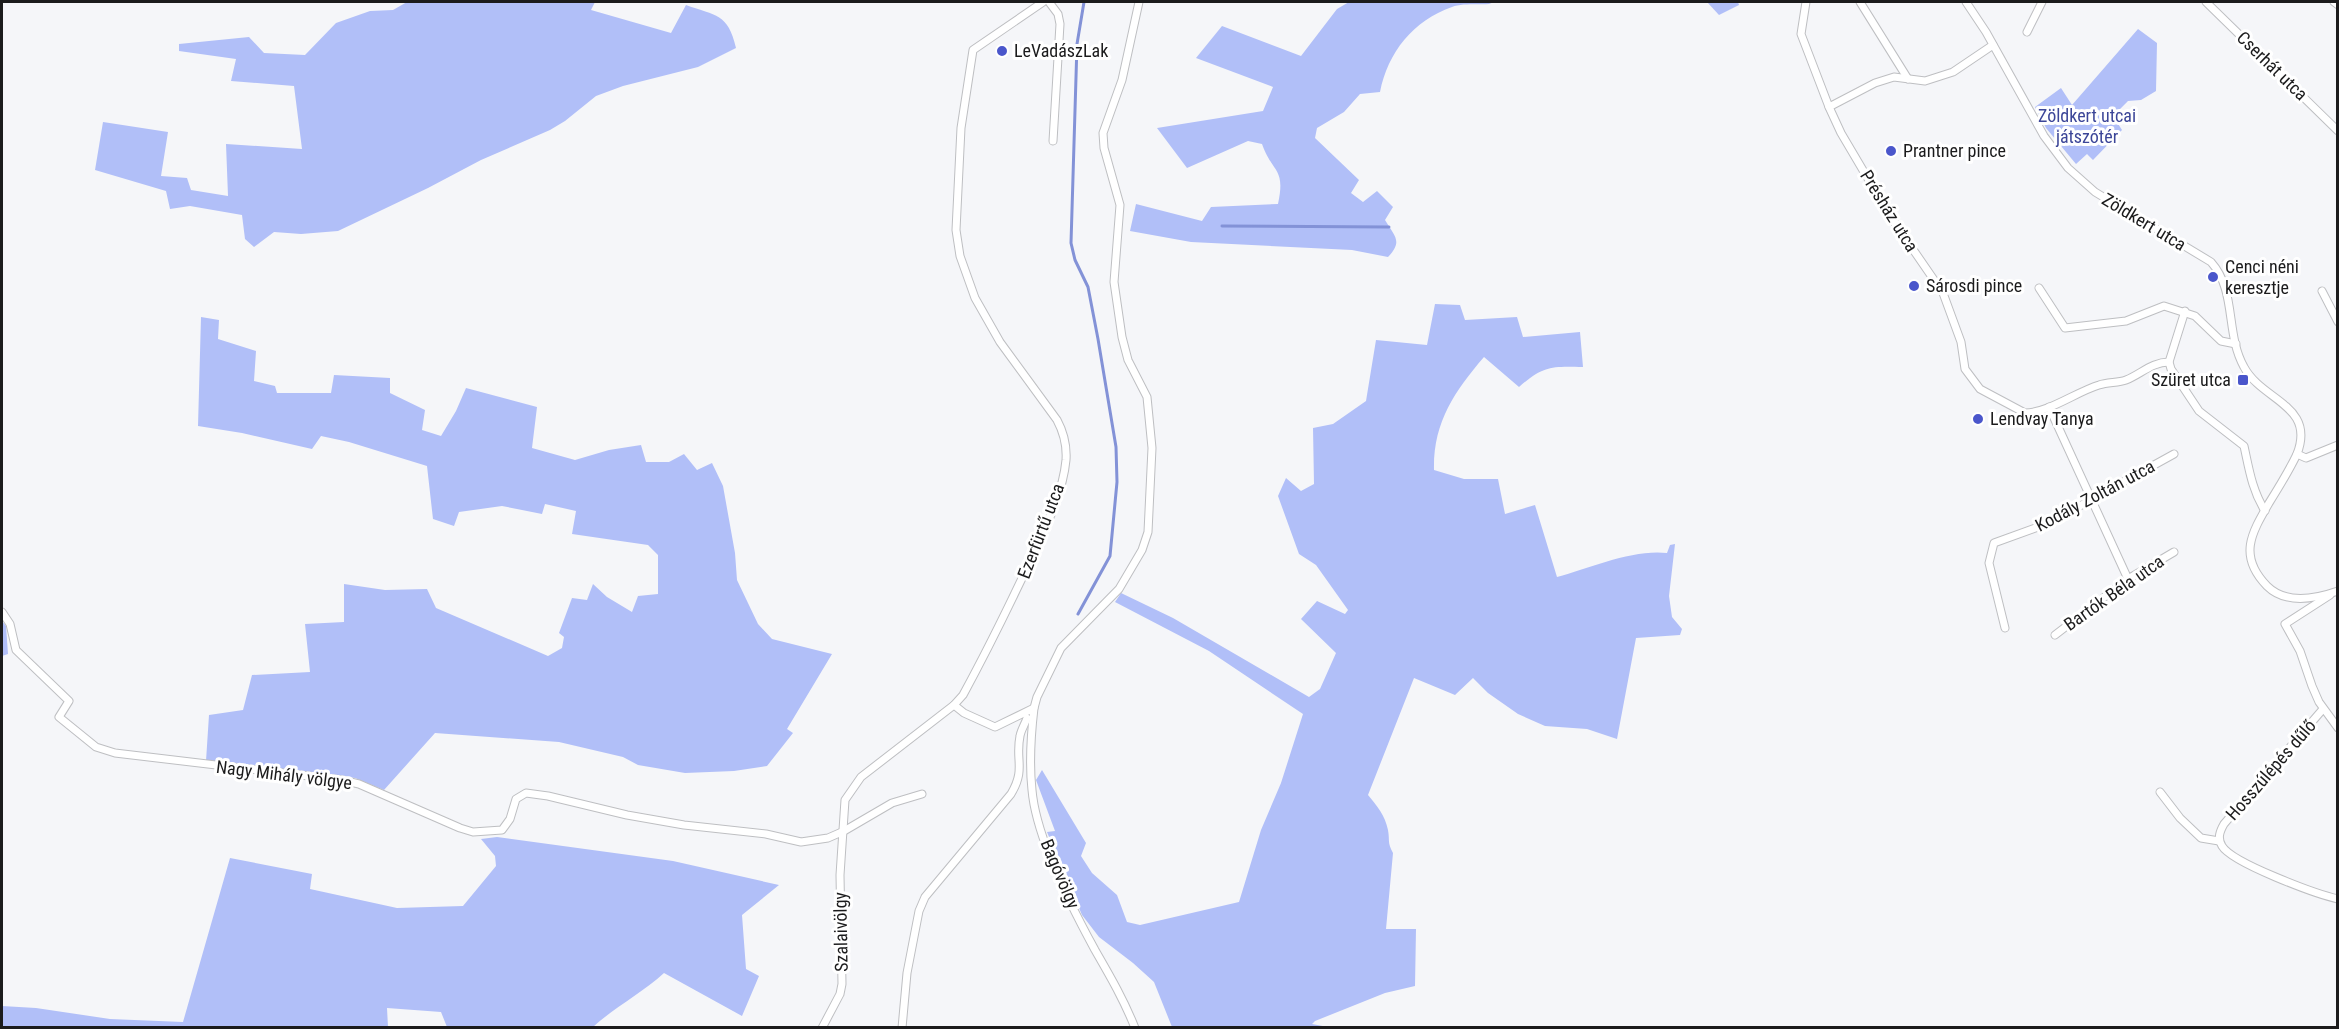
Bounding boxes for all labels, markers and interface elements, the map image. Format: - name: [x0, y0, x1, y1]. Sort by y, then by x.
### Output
- street label: Cserhát utca: [2233, 27, 2312, 104]
- place label: LeVadászLak: [1014, 40, 1108, 61]
- marker: LeVadászLak: [995, 44, 1009, 58]
- park label: Zöldkert utcai játszótér: [2038, 105, 2136, 147]
- place label: Prantner pince: [1903, 140, 2006, 161]
- marker: Prantner pince: [1884, 144, 1898, 158]
- street label: Présház utca: [1856, 166, 1923, 255]
- street label: Zöldkert utca: [2099, 188, 2190, 255]
- place label: Cenci néni keresztje: [2225, 256, 2299, 298]
- marker: Cenci néni keresztje: [2206, 270, 2220, 284]
- place label: Sárosdi pince: [1926, 275, 2022, 296]
- marker: Sárosdi pince: [1907, 279, 1921, 293]
- place label: Szüret utca: [2151, 369, 2231, 390]
- marker: Szüret utca: [2236, 373, 2250, 387]
- place label: Lendvay Tanya: [1990, 408, 2094, 429]
- marker: Lendvay Tanya: [1971, 412, 1985, 426]
- street label: Kodály Zoltán utca: [2032, 455, 2158, 536]
- street label: Ezerfürtű utca: [1013, 480, 1068, 581]
- street label: Bartók Béla utca: [2060, 550, 2168, 635]
- street label: Hosszúlépés dűlő: [2221, 715, 2320, 824]
- street label: Nagy Mihály völgye: [215, 756, 353, 793]
- street label: Bagóvölgy: [1036, 836, 1085, 912]
- street label: Szalaivölgy: [829, 891, 852, 972]

